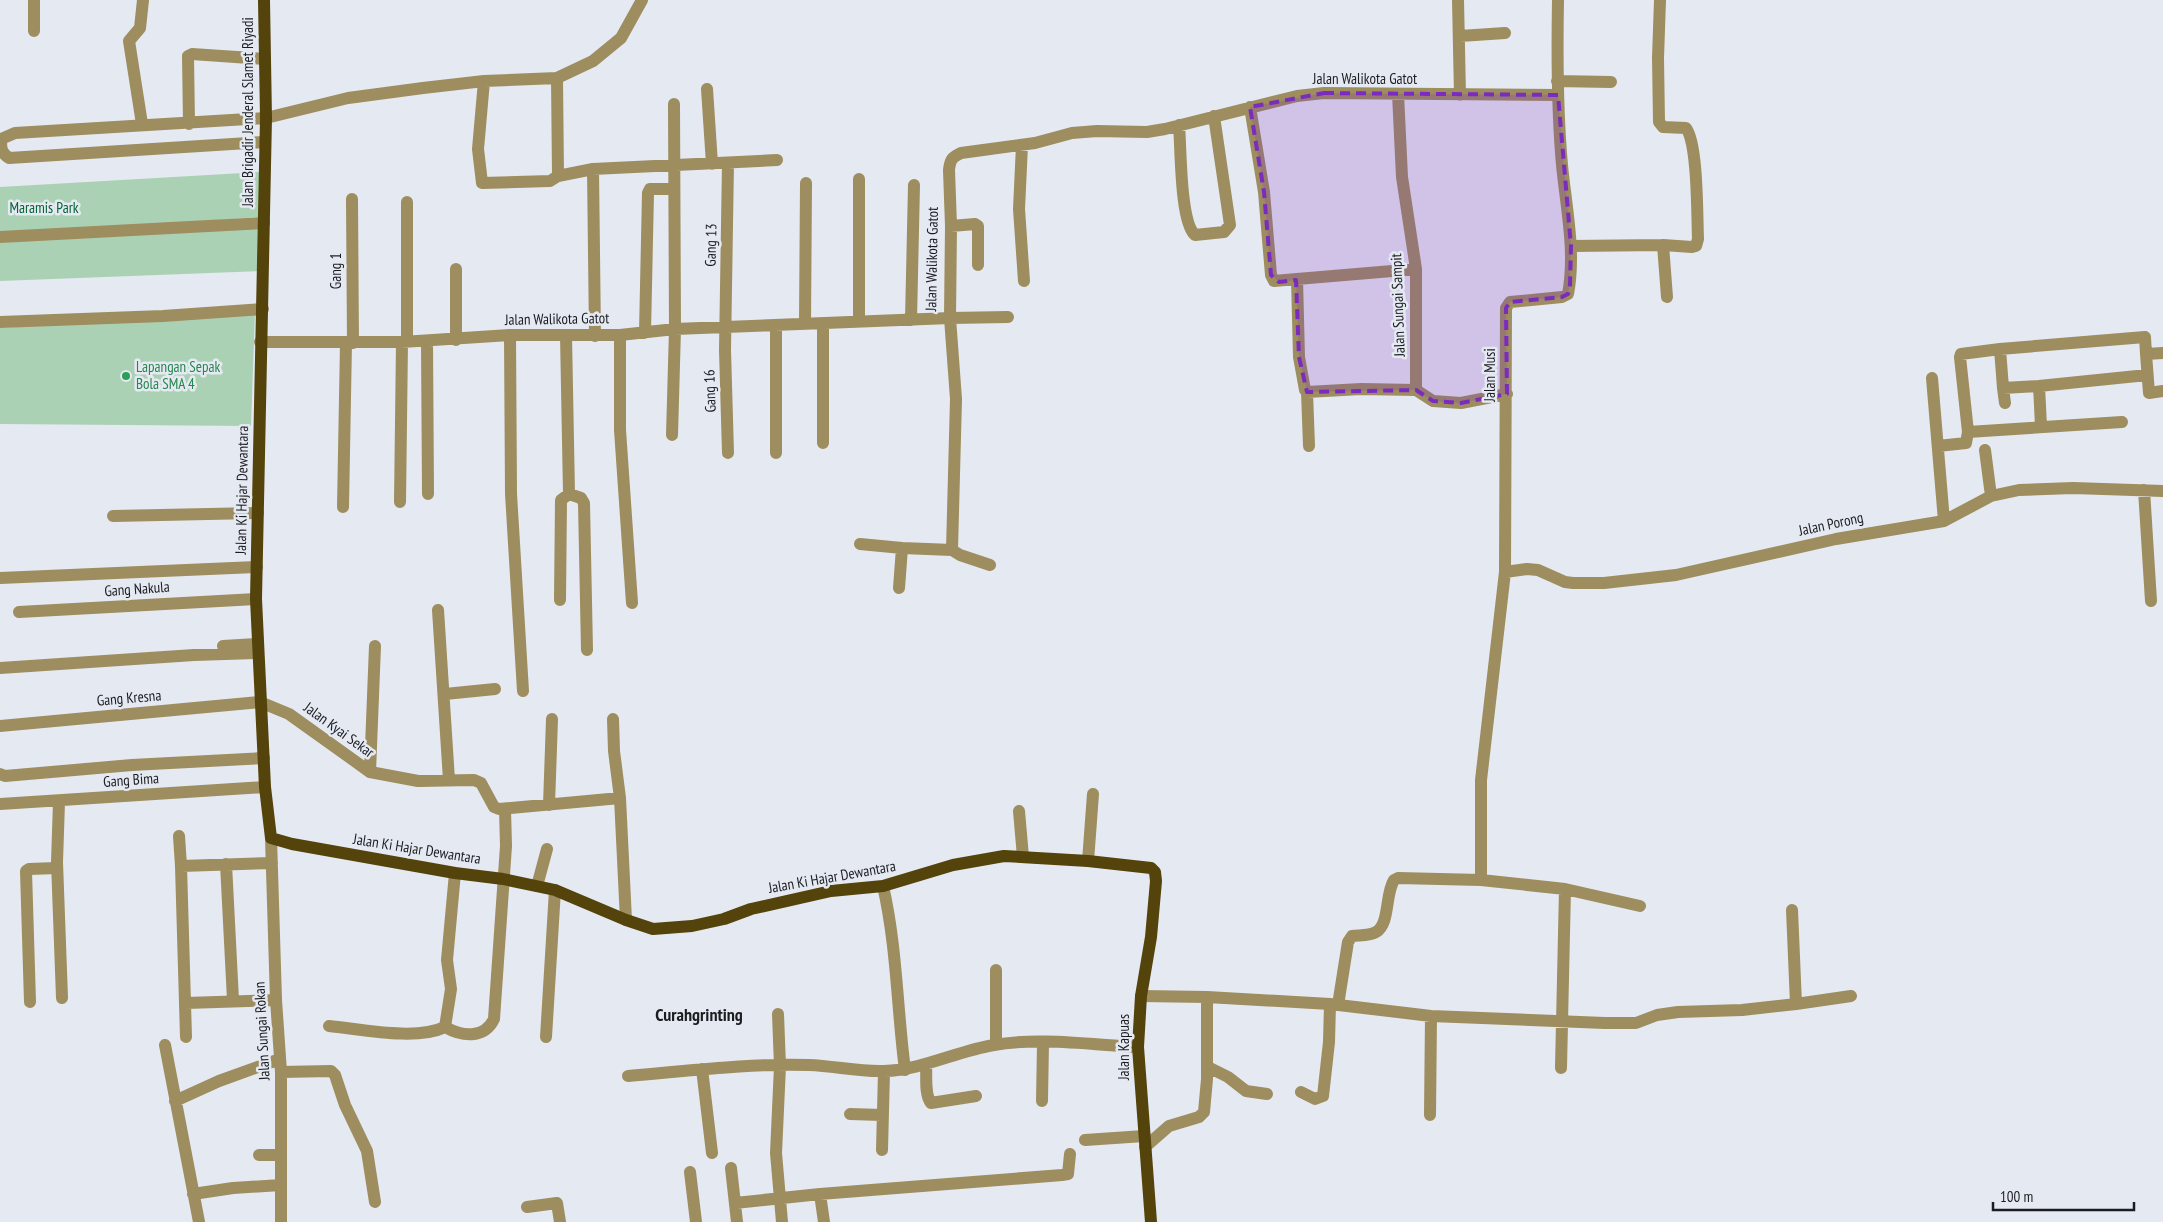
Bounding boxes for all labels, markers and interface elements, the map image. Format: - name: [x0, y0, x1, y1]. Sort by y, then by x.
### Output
- street label: Jalan Brigadir Jenderal Slamet Riyadi: [238, 17, 257, 208]
- street label: Jalan Walikota Gatot: [1312, 69, 1417, 88]
- park label: Maramis Park: [9, 198, 79, 217]
- street label: Jalan Walikota Gatot: [921, 207, 942, 312]
- street label: Gang 13: [701, 223, 720, 267]
- street label: Gang 1: [326, 253, 345, 289]
- street label: Jalan Sungai Sampit: [1386, 253, 1409, 358]
- street label: Jalan Walikota Gatot: [504, 308, 609, 329]
- street label: Jalan Musi: [1480, 348, 1499, 403]
- place label: Lapangan Sepak Bola SMA 4: [136, 357, 221, 393]
- street label: Gang 16: [699, 369, 720, 413]
- marker: Lapangan Sepak Bola SMA 4: [120, 370, 132, 382]
- street label: Jalan Ki Hajar Dewantara: [231, 425, 252, 556]
- street label: Jalan Porong: [1796, 507, 1865, 540]
- street label: Gang Nakula: [104, 577, 170, 600]
- street label: Gang Kresna: [96, 685, 162, 710]
- street label: Jalan Kyai Sekar: [300, 697, 379, 762]
- street label: Gang Bima: [103, 768, 159, 791]
- street label: Jalan Ki Hajar Dewantara: [351, 829, 482, 868]
- street label: Jalan Ki Hajar Dewantara: [766, 856, 897, 897]
- street label: Jalan Sungai Rokan: [249, 981, 274, 1082]
- district label: Curahgrinting: [655, 1003, 743, 1026]
- street label: Jalan Kapuas: [1114, 1014, 1133, 1081]
- scale bar: [1993, 1180, 2134, 1212]
- text: 100 m: [2000, 1187, 2033, 1206]

